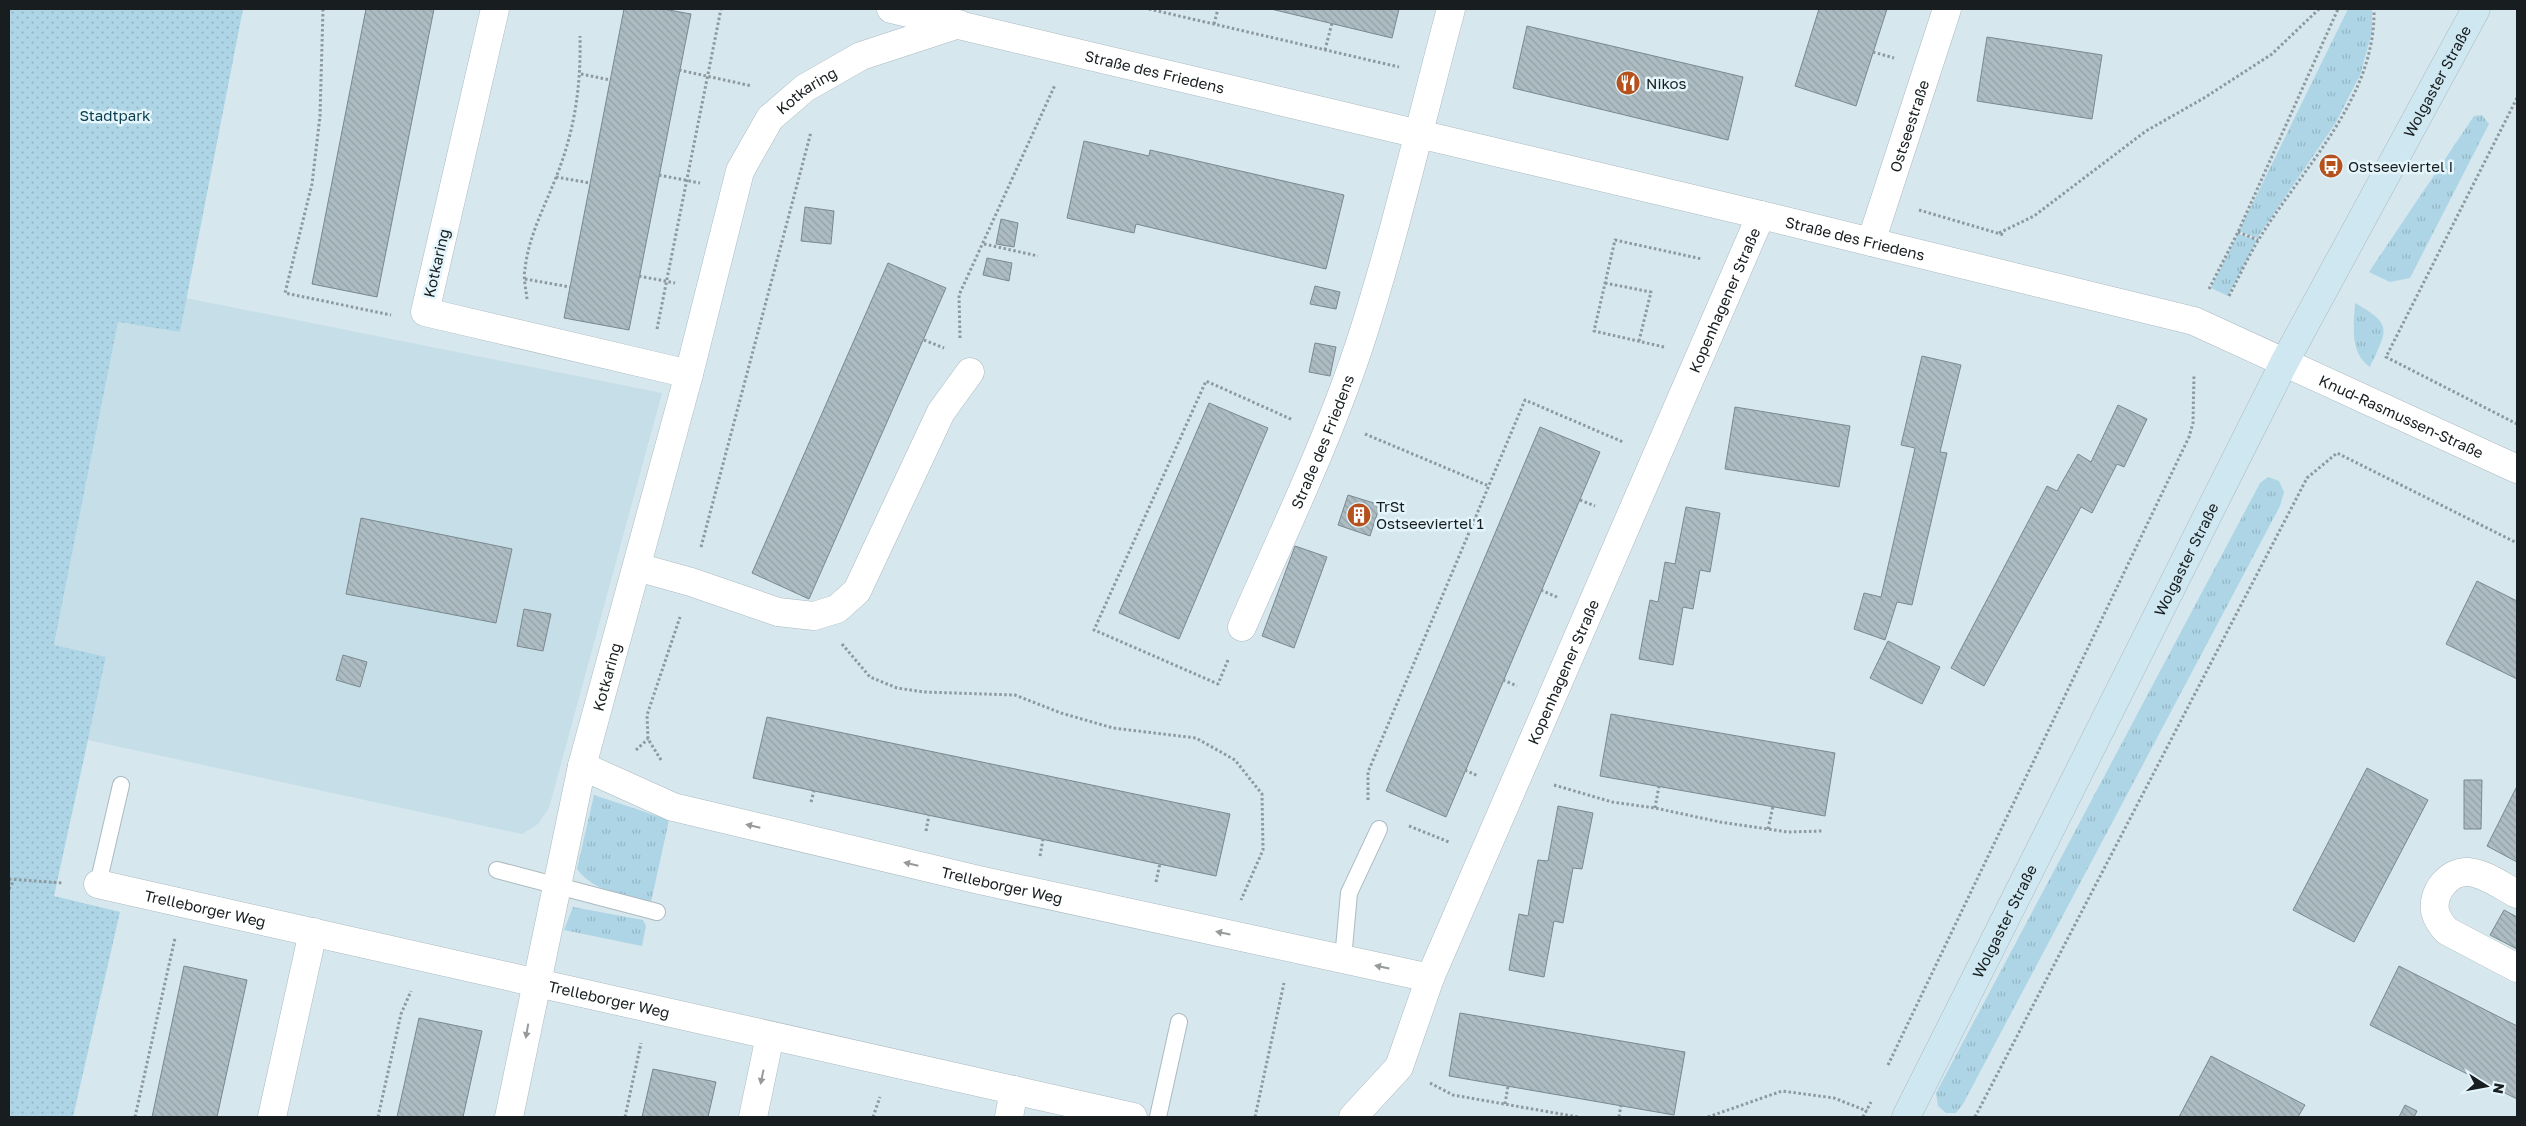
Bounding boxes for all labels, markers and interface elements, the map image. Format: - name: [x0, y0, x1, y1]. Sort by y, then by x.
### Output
- street label: Wolgaster Straße: [2399, 22, 2475, 140]
- street label: Straße des Friedens: [1083, 46, 1226, 97]
- street label: Kotkaring: [772, 63, 840, 118]
- restaurant icon: Nikos: [1615, 70, 1641, 96]
- place label: Nikos: [1646, 74, 1687, 92]
- street label: Ostseestraße: [1885, 77, 1932, 174]
- park label: Stadtpark: [79, 106, 151, 124]
- bus stop icon: Ostseeviertel I: [2318, 153, 2344, 179]
- place label: Ostseeviertel I: [2348, 157, 2453, 175]
- street label: Straße des Friedens: [1784, 212, 1927, 264]
- street label: Kopenhagener Straße: [1685, 225, 1764, 376]
- street label: Kotkaring: [419, 227, 453, 299]
- street label: Knud-Rasmussen-Straße: [2316, 371, 2487, 462]
- street label: Straße des Friedens: [1287, 372, 1357, 511]
- place label: TrSt Ostseeviertel 1: [1376, 497, 1484, 532]
- street label: Wolgaster Straße: [2150, 499, 2222, 619]
- building icon: TrSt Ostseeviertel 1: [1346, 502, 1372, 528]
- street label: Kopenhagener Straße: [1523, 596, 1602, 747]
- street label: Kotkaring: [588, 641, 624, 713]
- one-way arrow: [745, 822, 760, 830]
- one-way arrow: [903, 860, 918, 868]
- street label: Wolgaster Straße: [1968, 861, 2040, 981]
- street label: Trelleborger Weg: [940, 862, 1064, 907]
- street label: Trelleborger Weg: [143, 886, 268, 931]
- one-way arrow: [1216, 929, 1231, 937]
- one-way arrow: [1374, 963, 1390, 971]
- street label: Trelleborger Weg: [547, 977, 672, 1021]
- one-way arrow: [523, 1023, 531, 1039]
- north arrow: [2461, 1061, 2511, 1111]
- one-way arrow: [757, 1069, 765, 1085]
- text: N: [2490, 1082, 2509, 1095]

